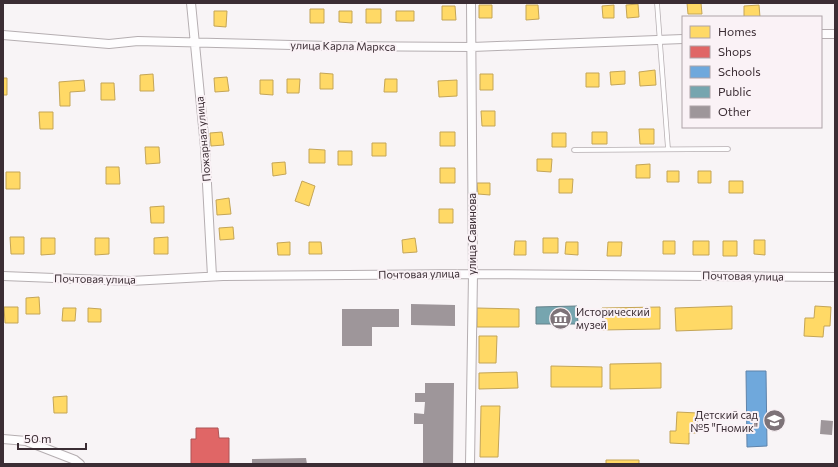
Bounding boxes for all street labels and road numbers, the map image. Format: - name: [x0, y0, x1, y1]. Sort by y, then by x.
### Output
- street label: улица Карла Маркса: [290, 38, 396, 53]
- street label: Пожарная улица: [192, 96, 213, 182]
- street label: улица Савинова: [465, 193, 478, 275]
- street label: Почтовая улица: [378, 266, 460, 281]
- street label: Почтовая улица: [702, 268, 784, 283]
- street label: Почтовая улица: [54, 271, 136, 286]

